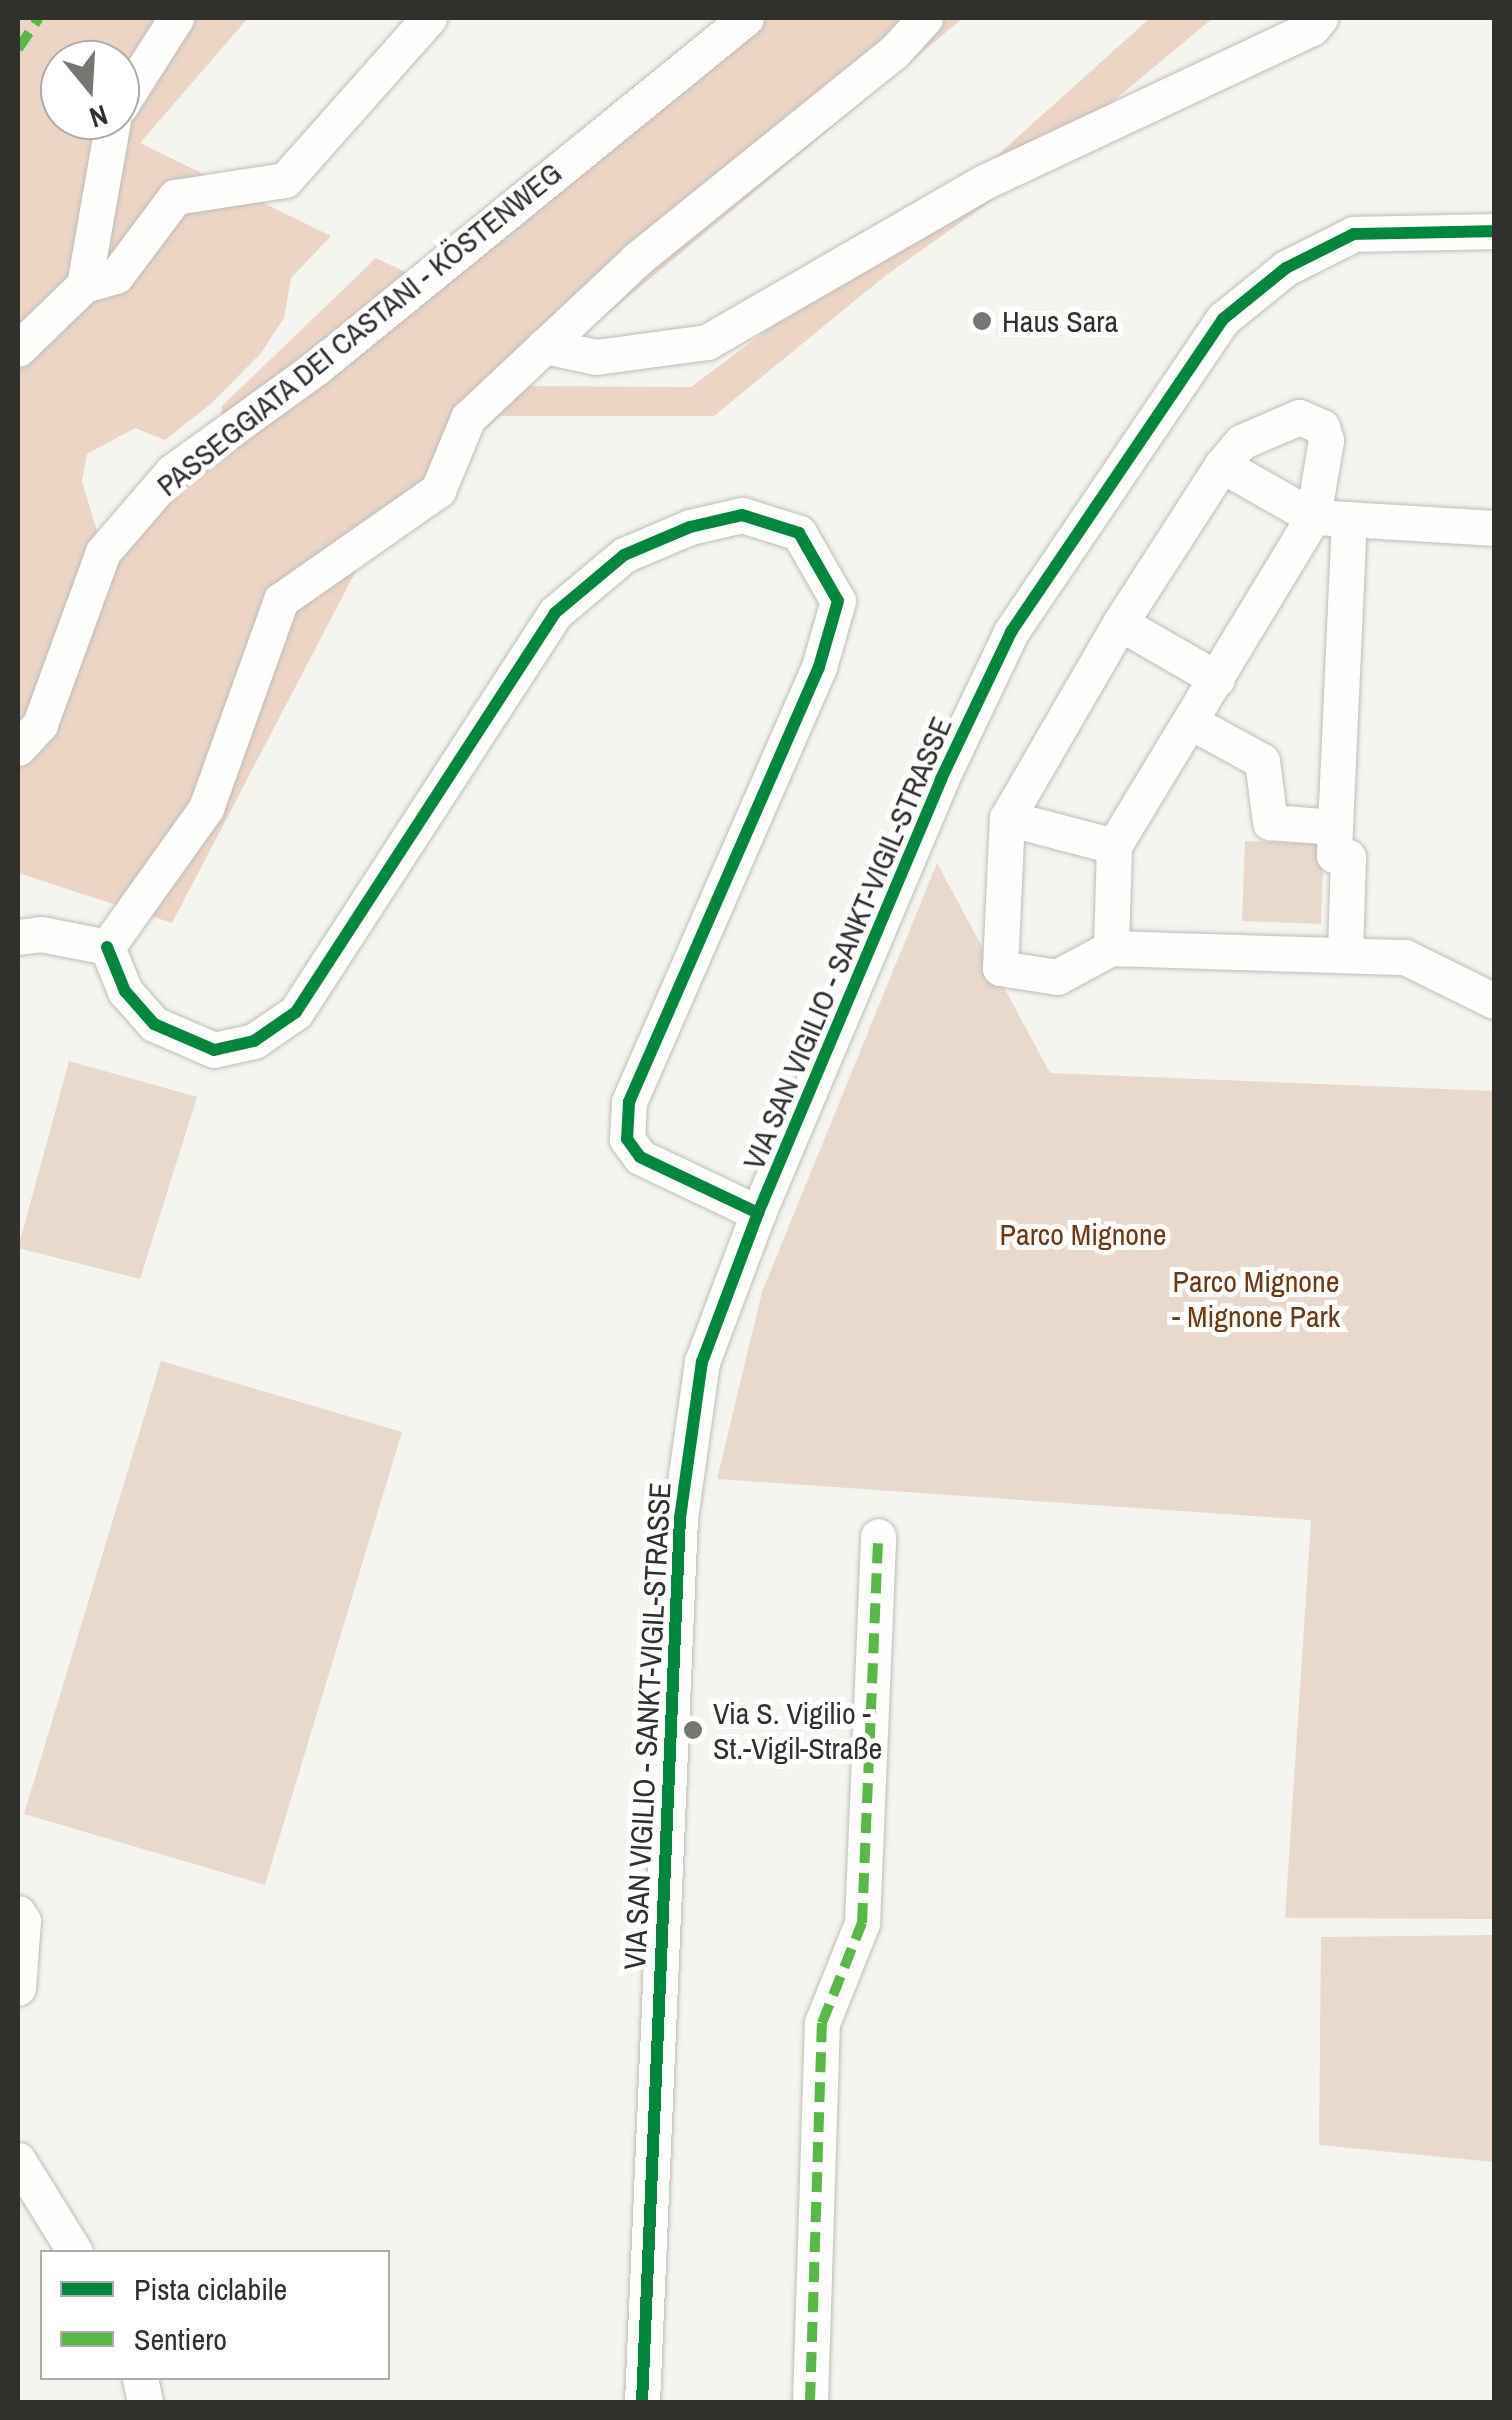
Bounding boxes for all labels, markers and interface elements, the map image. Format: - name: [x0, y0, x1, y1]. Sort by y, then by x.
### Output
- north arrow: [40, 40, 140, 140]
- text: N: [85, 96, 112, 137]
- street label: PASSEGGIATA DEI CASTANI - KÖSTENWEG: [149, 154, 569, 504]
- place label: Haus Sara: [1002, 303, 1118, 339]
- marker: Haus Sara: [971, 310, 993, 332]
- street label: VIA SAN VIGILIO - SANKT-VIGIL-STRASSE: [735, 711, 959, 1175]
- park label: Parco Mignone: [1000, 1216, 1166, 1252]
- park label: Parco Mignone - Mignone Park: [1172, 1263, 1340, 1334]
- street label: VIA SAN VIGILIO - SANKT-VIGIL-STRASSE: [616, 1481, 678, 1971]
- place label: Via S. Vigilio - St.-Vigil-Straße: [713, 1695, 882, 1766]
- marker: Via S. Vigilio - St.-Vigil-Straße: [682, 1719, 704, 1741]
- legend: [40, 2250, 390, 2380]
- text: Pista ciclabile: [134, 2269, 287, 2309]
- text: Sentiero: [134, 2319, 227, 2359]

